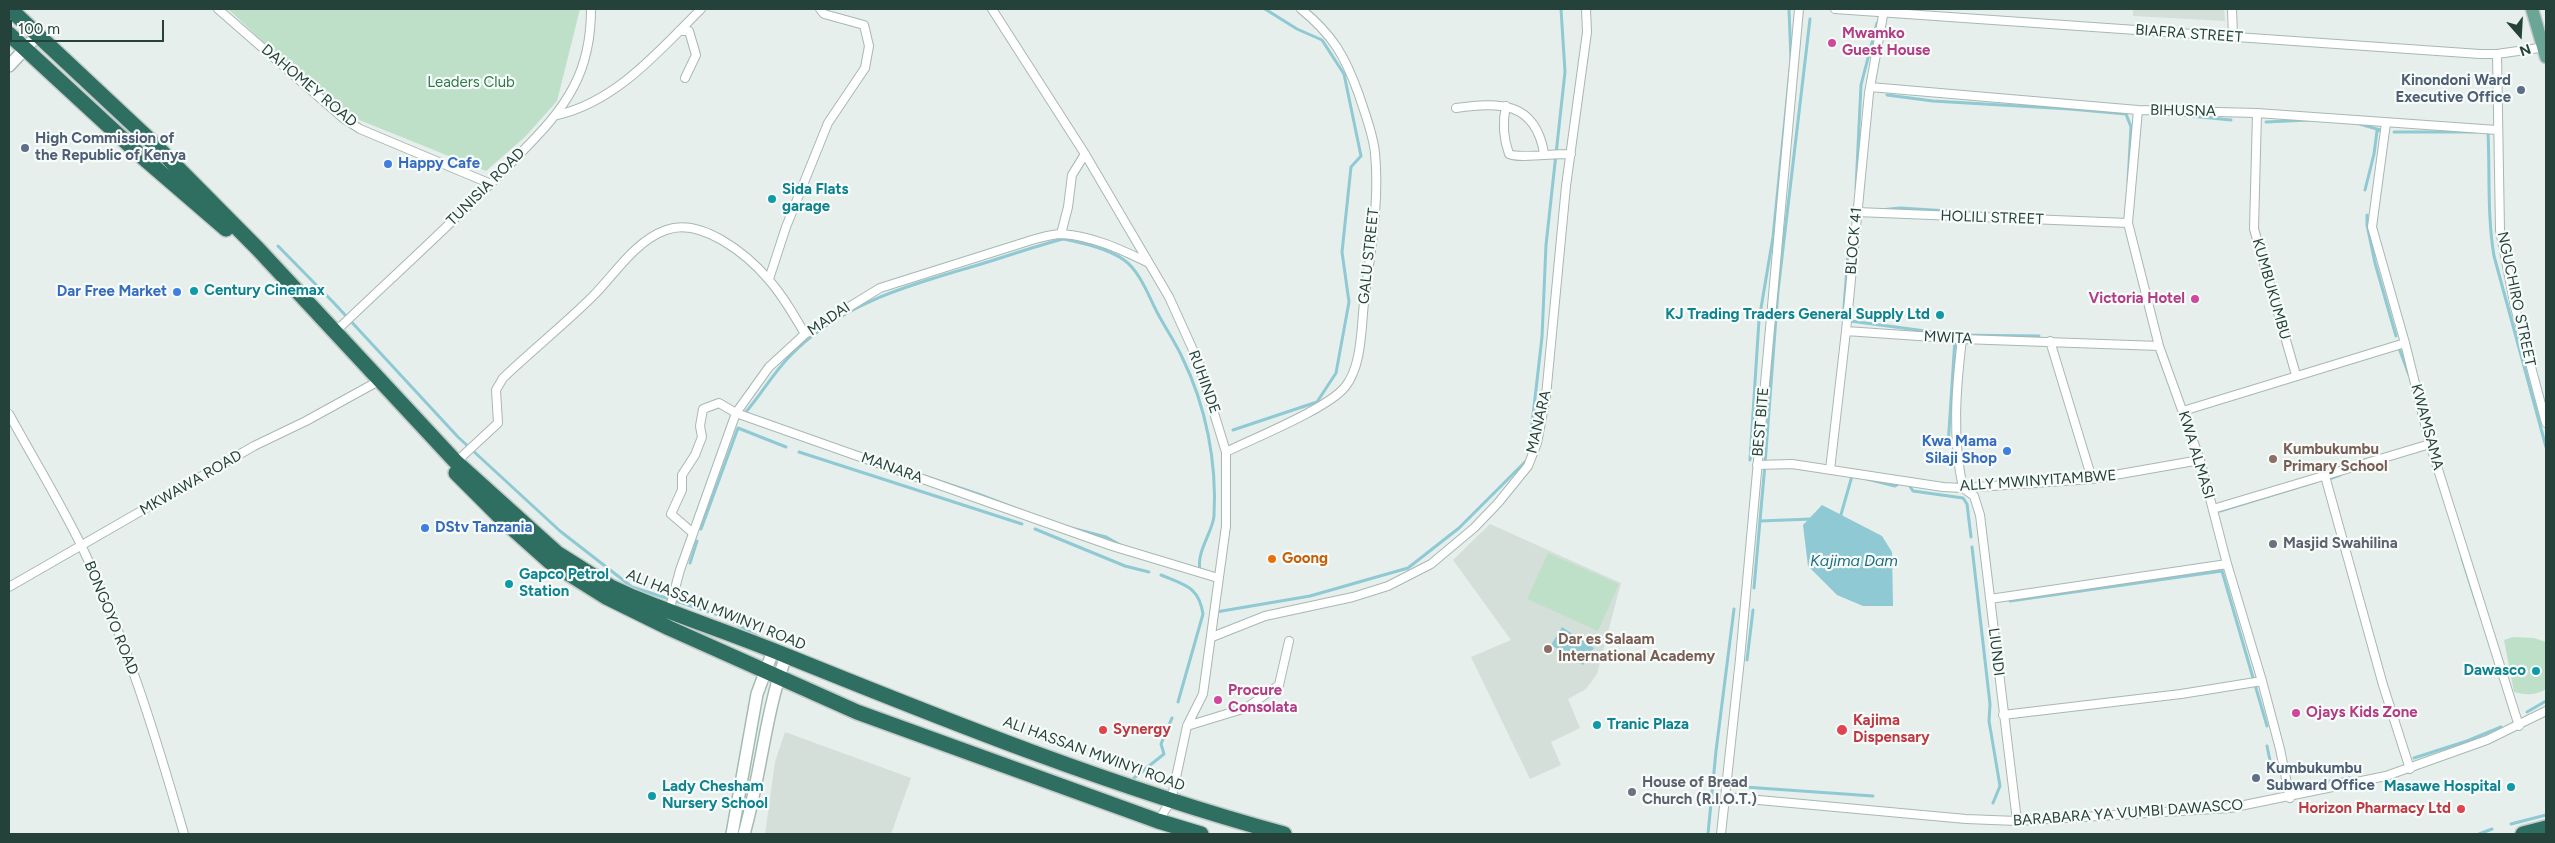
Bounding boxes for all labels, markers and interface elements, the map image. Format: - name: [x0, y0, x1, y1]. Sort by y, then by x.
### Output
- scale bar: [12, 10, 166, 42]
- north arrow: [2495, 10, 2545, 60]
- text: 100 m: [18, 20, 60, 38]
- street label: BIAFRA STREET: [2135, 21, 2243, 47]
- place label: Mwamko Guest House: [1842, 25, 1930, 60]
- marker: Mwamko Guest House: [1826, 37, 1838, 49]
- text: N: [2517, 40, 2533, 59]
- street label: DAHOMEY ROAD: [258, 41, 360, 131]
- place label: Kinondoni Ward Executive Office: [2395, 72, 2511, 107]
- park label: Leaders Club: [427, 74, 515, 92]
- marker: Kinondoni Ward Executive Office: [2515, 84, 2527, 96]
- street label: BIHUSNA: [2150, 101, 2216, 121]
- place label: High Commission of the Republic of Kenya: [35, 130, 186, 165]
- marker: High Commission of the Republic of Kenya: [19, 142, 31, 154]
- street label: TUNISIA ROAD: [443, 144, 529, 230]
- place label: Happy Cafe: [398, 155, 480, 173]
- marker: Happy Cafe: [382, 158, 394, 170]
- place label: Sida Flats garage: [782, 181, 849, 216]
- marker: Sida Flats garage: [766, 193, 778, 205]
- street label: GALU STREET: [1355, 207, 1383, 305]
- street label: BLOCK 41: [1842, 207, 1866, 275]
- street label: HOLILI STREET: [1940, 207, 2044, 229]
- street label: NGUCHIRO STREET: [2493, 230, 2539, 368]
- street label: KUMBUKUMBU: [2248, 236, 2294, 342]
- place label: Century Cinemax: [204, 282, 325, 300]
- place label: Dar Free Market: [57, 283, 167, 301]
- marker: Century Cinemax: [188, 285, 200, 297]
- marker: Dar Free Market: [171, 286, 183, 298]
- place label: Victoria Hotel: [2088, 290, 2185, 308]
- marker: Victoria Hotel: [2189, 293, 2201, 305]
- street label: MADAI: [804, 298, 854, 340]
- place label: KJ Trading Traders General Supply Ltd: [1665, 306, 1930, 324]
- marker: KJ Trading Traders General Supply Ltd: [1934, 309, 1946, 321]
- street label: MWITA: [1923, 328, 1973, 348]
- street label: RUHINDE: [1184, 348, 1224, 416]
- street label: KWAMSAMA: [2407, 382, 2447, 472]
- street label: BEST BITE: [1749, 387, 1773, 457]
- street label: MANARA: [1523, 389, 1555, 455]
- street label: KWA ALMASI: [2174, 409, 2218, 501]
- place label: Kwa Mama Silaji Shop: [1922, 433, 1997, 468]
- place label: Kumbukumbu Primary School: [2283, 441, 2388, 476]
- marker: Kwa Mama Silaji Shop: [2001, 445, 2013, 457]
- street label: MKWAWA ROAD: [137, 447, 245, 519]
- street label: MANARA: [859, 449, 925, 487]
- marker: Kumbukumbu Primary School: [2267, 453, 2279, 465]
- street label: ALLY MWINYITAMBWE: [1959, 467, 2117, 495]
- place label: DStv Tanzania: [435, 519, 532, 537]
- marker: DStv Tanzania: [419, 522, 431, 534]
- place label: Masjid Swahilina: [2283, 535, 2398, 553]
- marker: Masjid Swahilina: [2267, 538, 2279, 550]
- place label: Goong: [1282, 550, 1328, 568]
- water label: Kajima Dam: [1810, 551, 1898, 571]
- marker: Goong: [1266, 553, 1278, 565]
- street label: BONGOYO ROAD: [80, 558, 142, 678]
- place label: Gapco Petrol Station: [519, 566, 609, 601]
- street label: ALI HASSAN MWINYI ROAD: [624, 566, 808, 654]
- marker: Gapco Petrol Station: [503, 578, 515, 590]
- street label: LIUNDI: [1984, 627, 2008, 677]
- place label: Dar es Salaam International Academy: [1558, 631, 1715, 666]
- marker: Dar es Salaam International Academy: [1542, 643, 1554, 655]
- place label: Dawasco: [2464, 662, 2526, 680]
- marker: Dawasco: [2530, 665, 2542, 677]
- place label: Procure Consolata: [1228, 682, 1297, 717]
- marker: Procure Consolata: [1212, 694, 1224, 706]
- place label: Ojays Kids Zone: [2306, 704, 2418, 722]
- marker: Ojays Kids Zone: [2290, 707, 2302, 719]
- place label: Kajima Dispensary: [1853, 712, 1930, 747]
- street label: ALI HASSAN MWINYI ROAD: [1001, 713, 1187, 795]
- place label: Tranic Plaza: [1607, 716, 1689, 734]
- marker: Tranic Plaza: [1591, 719, 1603, 731]
- place label: Synergy: [1113, 721, 1171, 739]
- marker: Kajima Dispensary: [1835, 723, 1849, 737]
- marker: Synergy: [1097, 724, 1109, 736]
- place label: Kumbukumbu Subward Office: [2266, 760, 2375, 795]
- marker: Kumbukumbu Subward Office: [2250, 772, 2262, 784]
- place label: House of Bread Church (R.I.O.T.): [1642, 774, 1757, 809]
- place label: Lady Chesham Nursery School: [662, 778, 768, 813]
- place label: Masawe Hospital: [2384, 778, 2501, 796]
- marker: Masawe Hospital: [2505, 781, 2517, 793]
- marker: House of Bread Church (R.I.O.T.): [1626, 786, 1638, 798]
- marker: Lady Chesham Nursery School: [646, 790, 658, 802]
- street label: BARABARA YA VUMBI DAWASCO: [2012, 796, 2244, 830]
- place label: Horizon Pharmacy Ltd: [2298, 800, 2451, 818]
- marker: Horizon Pharmacy Ltd: [2455, 803, 2467, 815]

